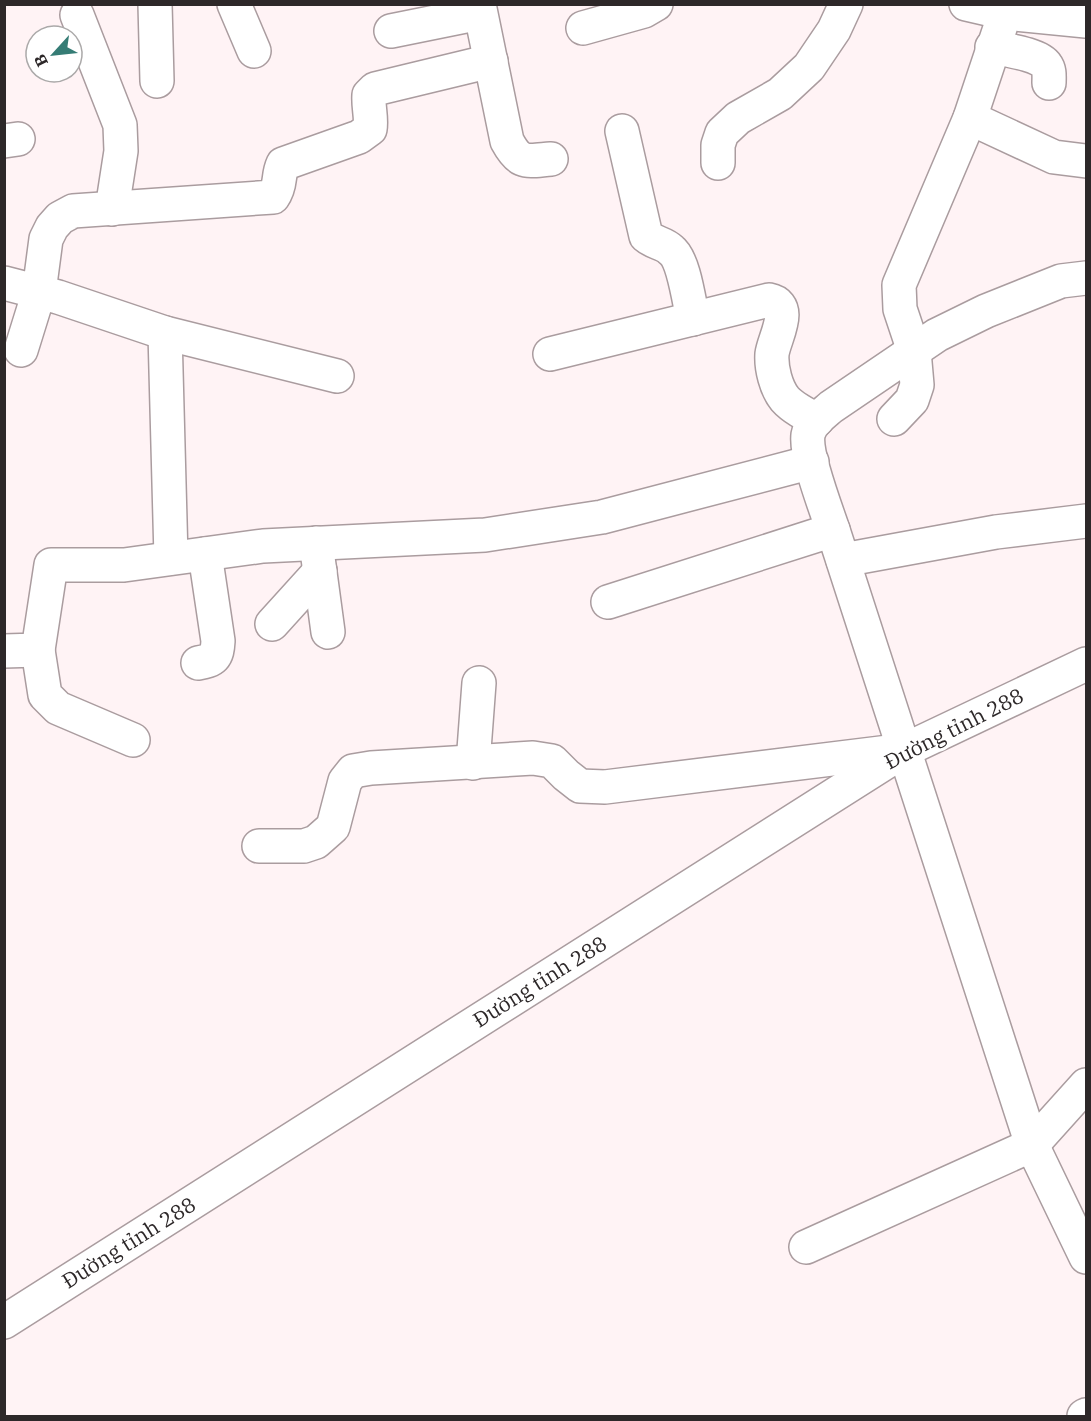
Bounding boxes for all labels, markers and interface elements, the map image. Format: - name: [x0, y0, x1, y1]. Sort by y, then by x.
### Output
- north arrow: [24, 24, 84, 84]
- text: B: [29, 51, 52, 70]
- street label: Đường tỉnh 288: [879, 681, 1028, 775]
- street label: Đường tỉnh 288: [467, 929, 612, 1033]
- street label: Đường tỉnh 288: [56, 1190, 201, 1294]

